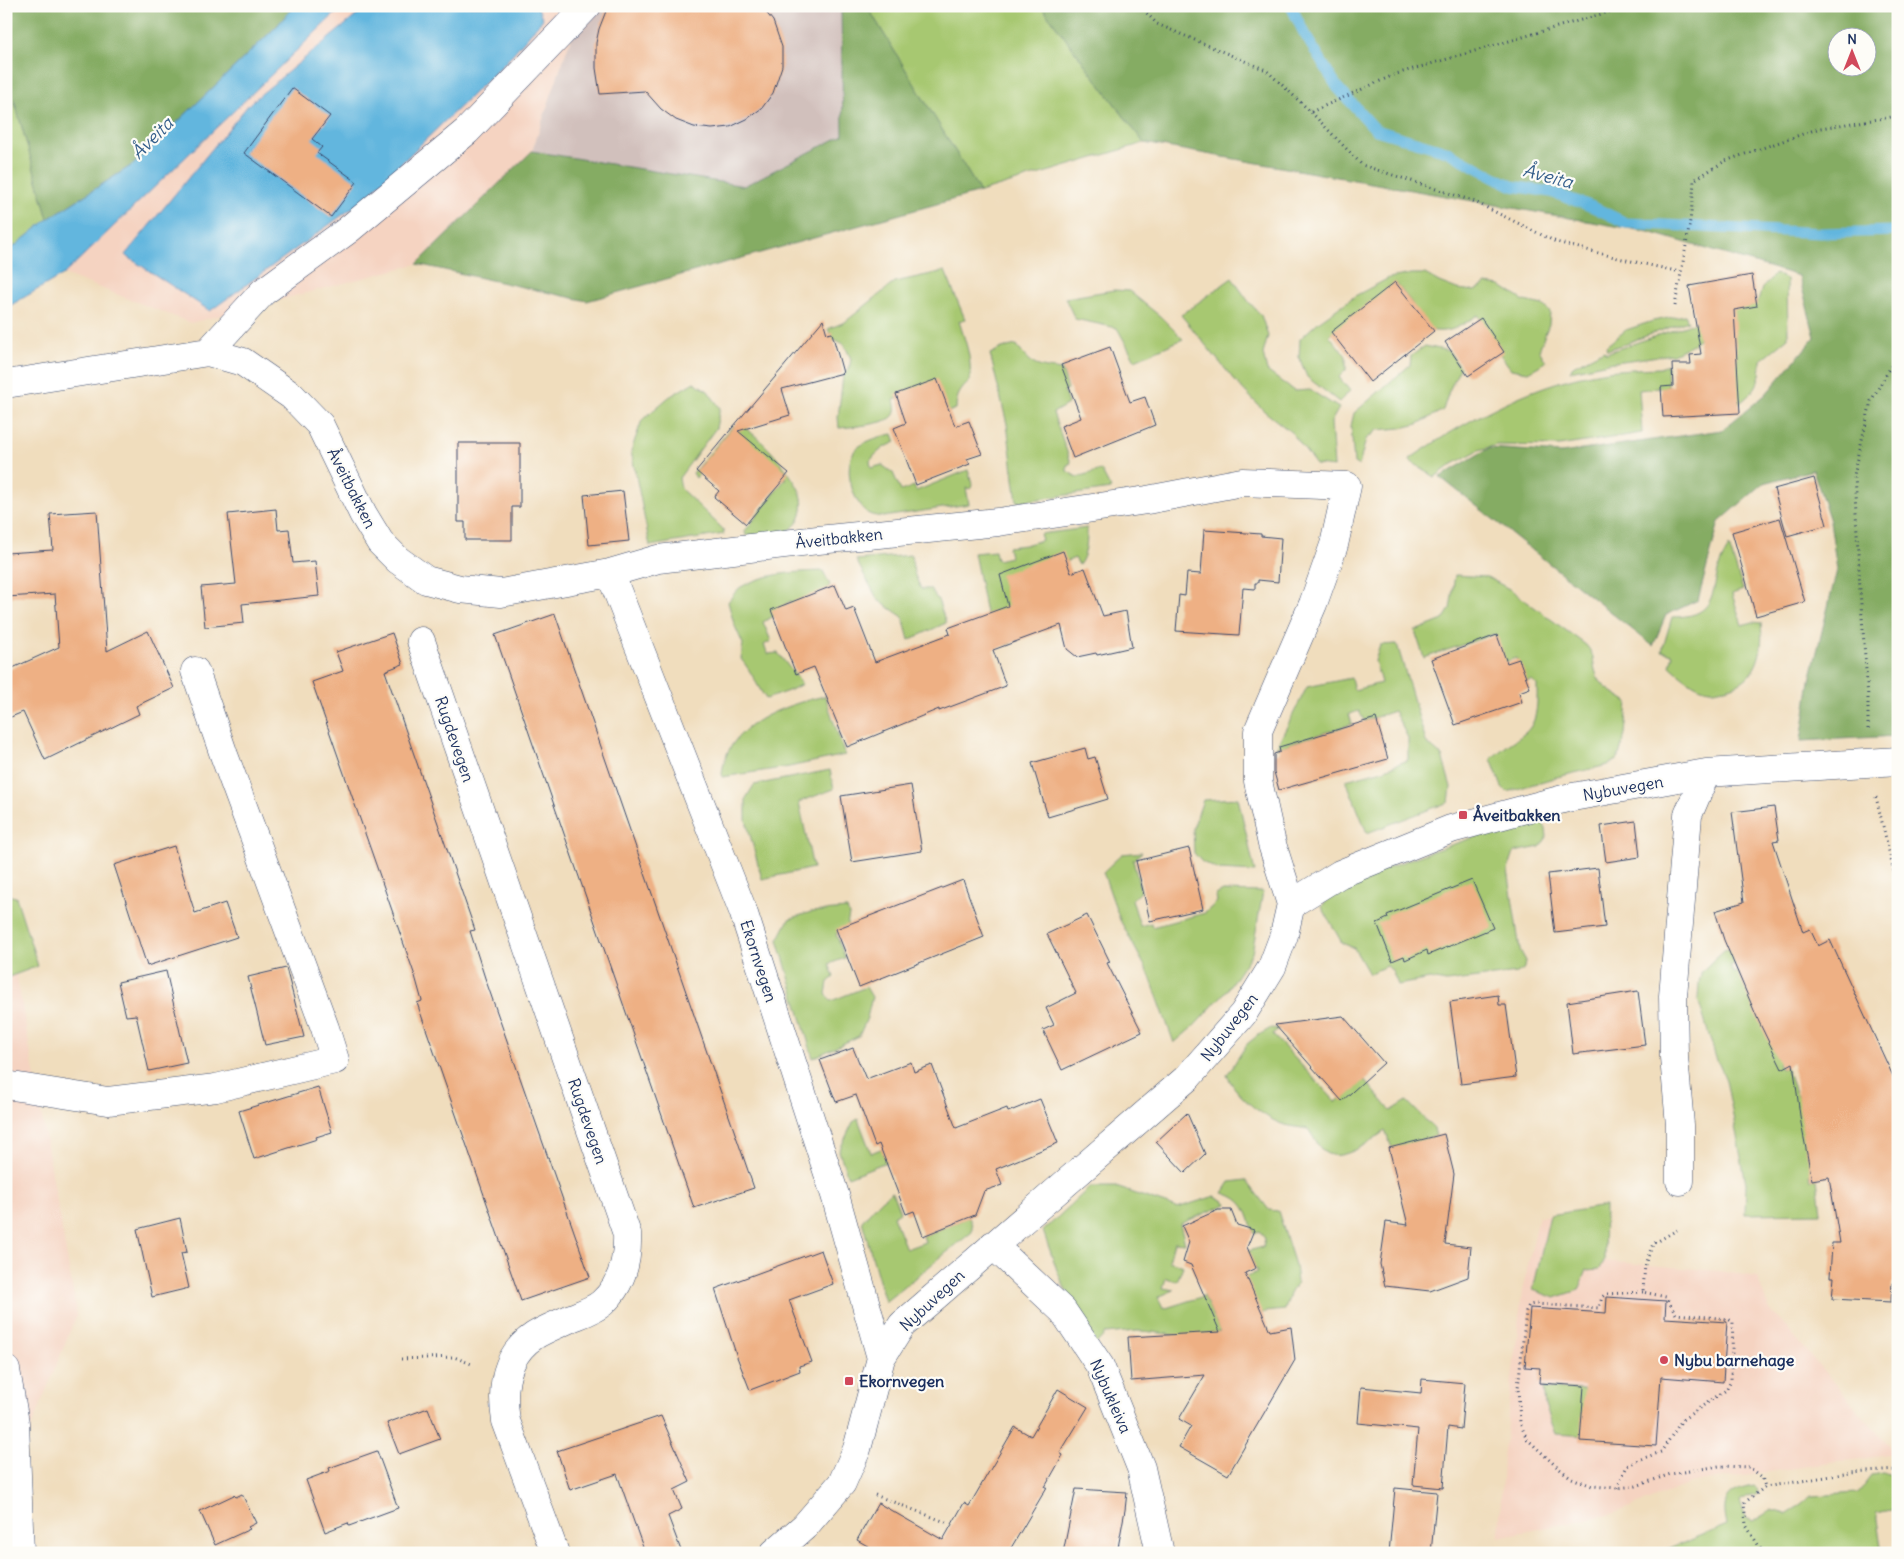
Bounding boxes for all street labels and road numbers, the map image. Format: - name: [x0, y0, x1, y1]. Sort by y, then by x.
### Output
- street label: Åveitbakken: [323, 444, 381, 532]
- street label: Åveitbakken: [794, 523, 884, 553]
- street label: Rugdevegen: [431, 693, 479, 785]
- street label: Nybuvegen: [1581, 771, 1665, 805]
- street label: Ekornvegen: [736, 917, 782, 1005]
- street label: Nybuvegen: [1196, 989, 1262, 1065]
- street label: Rugdevegen: [564, 1075, 612, 1167]
- street label: Nybuvegen: [895, 1265, 969, 1335]
- street label: Nybukleiva: [1086, 1356, 1136, 1436]

